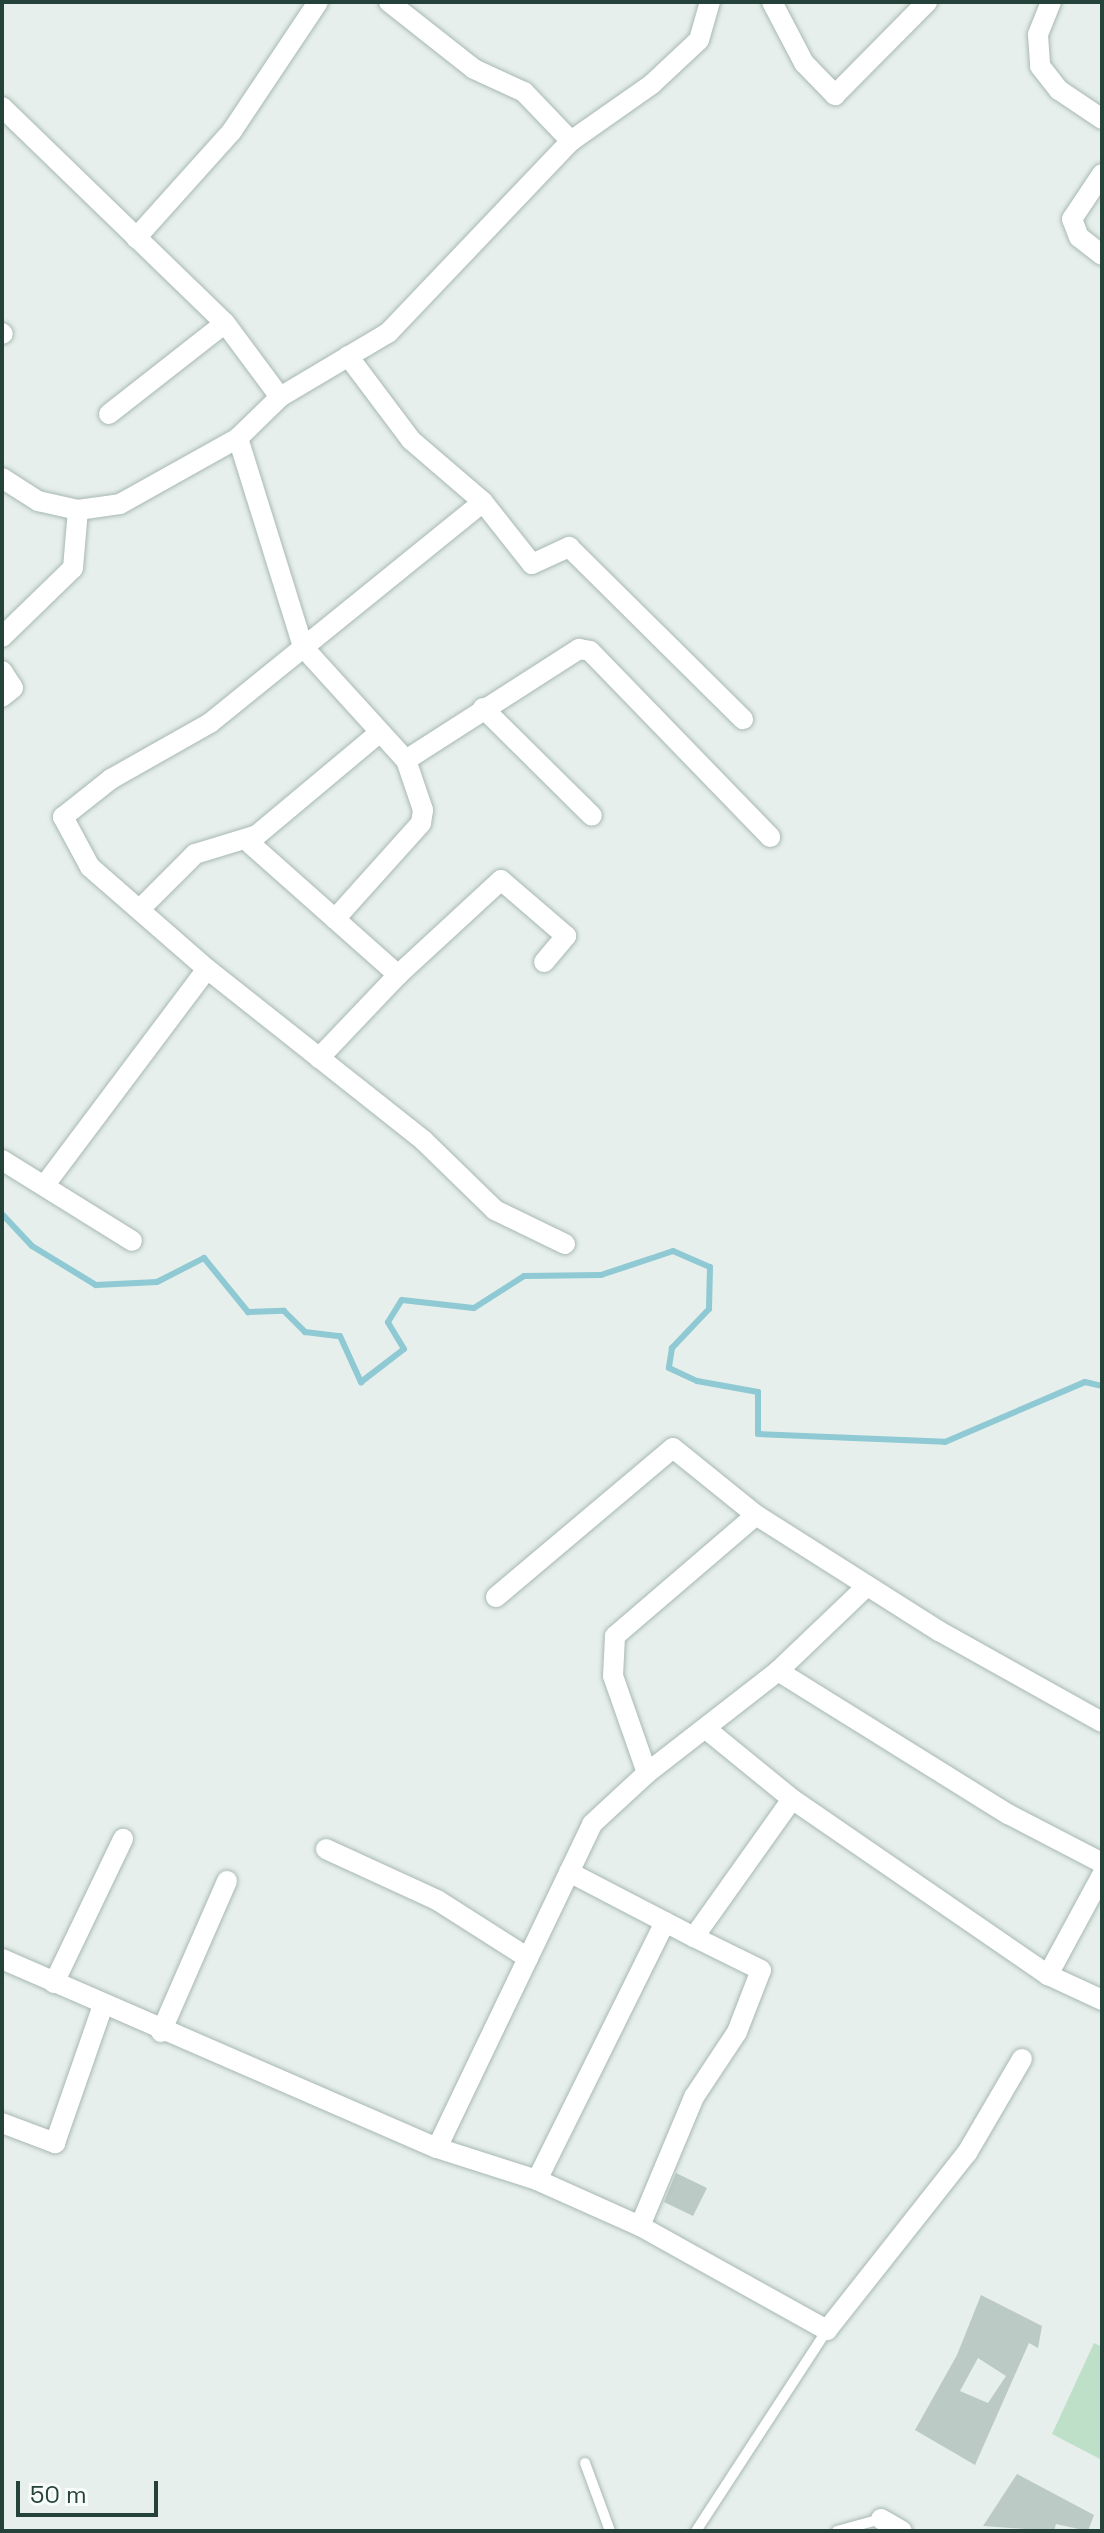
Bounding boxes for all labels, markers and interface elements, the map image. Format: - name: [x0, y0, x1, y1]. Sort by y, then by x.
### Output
- scale bar: [20, 2465, 162, 2515]
- text: 50 m: [30, 2479, 87, 2510]

